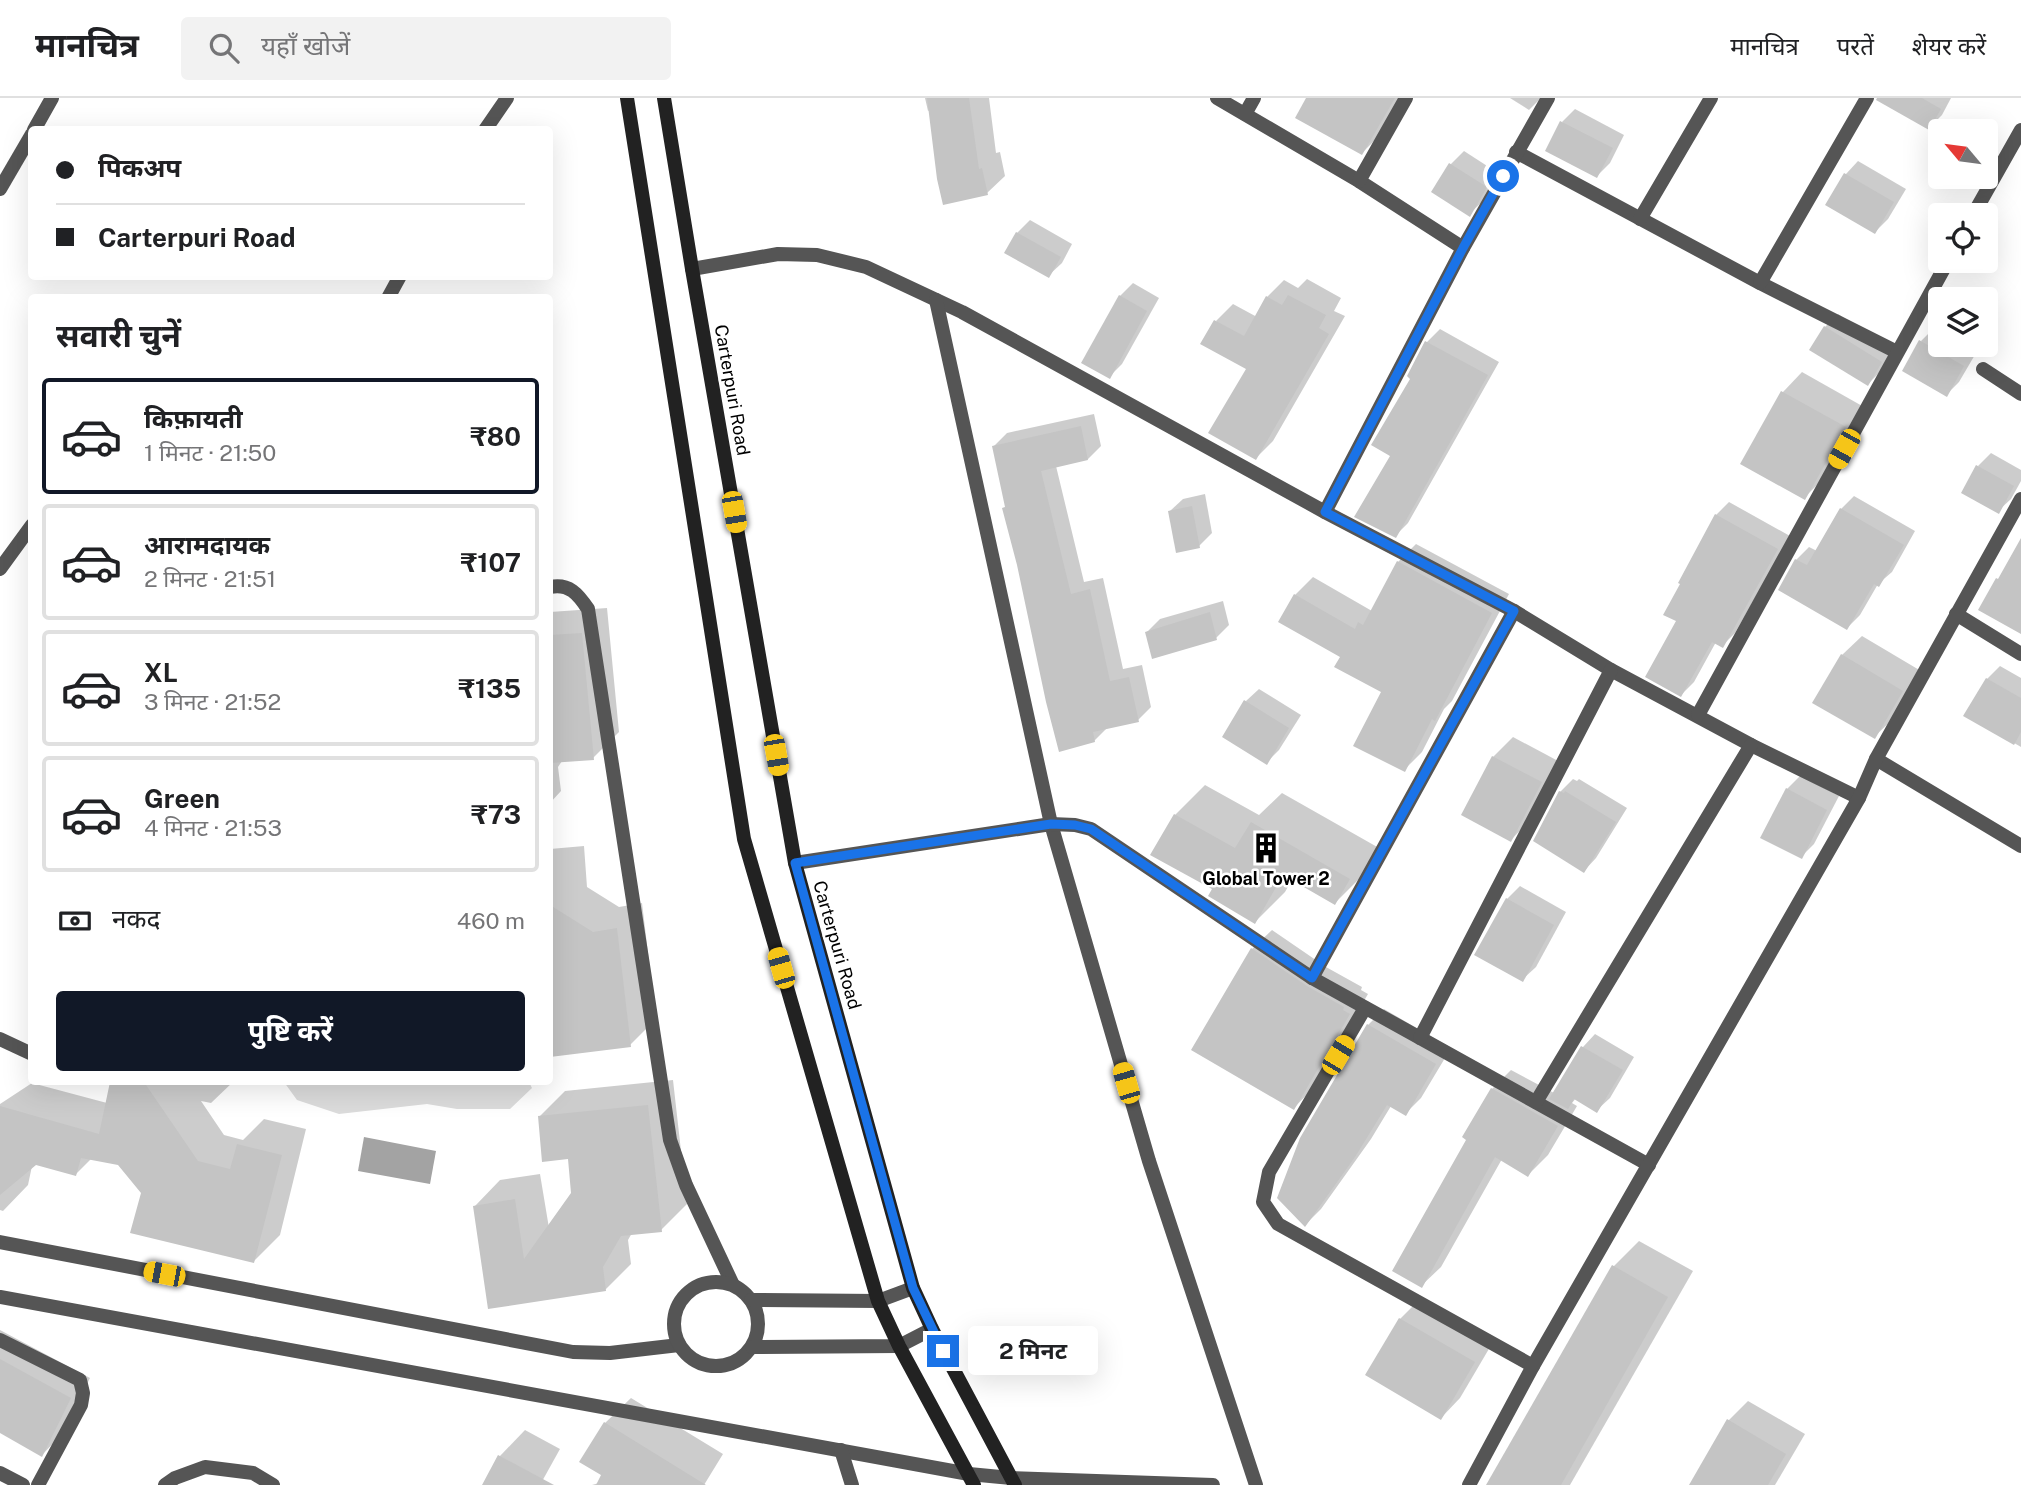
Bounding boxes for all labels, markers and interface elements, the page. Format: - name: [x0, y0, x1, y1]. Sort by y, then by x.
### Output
- search box: [181, 17, 671, 80]
- text: मानचित्र: [35, 26, 139, 64]
- icon: search: [205, 29, 243, 67]
- text: यहाँ खोजें: [261, 30, 350, 61]
- text: मानचित्र: [1730, 32, 1799, 60]
- text: परतें: [1837, 32, 1874, 60]
- text: शेयर करें: [1912, 32, 1986, 60]
- north arrow: [1928, 119, 1998, 189]
- map controls: [1928, 119, 1998, 357]
- text: पिकअप: [98, 152, 181, 183]
- route start: [1487, 160, 1519, 192]
- button: locate: [1928, 203, 1998, 273]
- text: Carterpuri Road: [98, 222, 296, 253]
- button: layers: [1928, 287, 1998, 357]
- text: सवारी चुनें: [56, 317, 181, 354]
- street label: Carterpuri Road: [711, 323, 754, 457]
- text: किफ़ायती: [144, 403, 243, 434]
- icon: car: [60, 405, 123, 468]
- text: ₹80: [470, 421, 521, 452]
- car: [1825, 426, 1864, 472]
- text: 1 मिनट · 21:50: [144, 439, 276, 466]
- car: [721, 489, 748, 535]
- text: आरामदायक: [144, 529, 270, 560]
- icon: car: [60, 531, 123, 594]
- text: ₹107: [461, 547, 521, 578]
- text: 2 मिनट · 21:51: [144, 565, 276, 592]
- icon: car: [60, 657, 123, 720]
- text: XL: [144, 657, 178, 688]
- text: ₹135: [458, 673, 521, 704]
- text: 3 मिनट · 21:52: [144, 688, 281, 715]
- car: [763, 732, 790, 778]
- icon: car: [60, 783, 123, 846]
- text: Green: [144, 783, 220, 814]
- text: ₹73: [471, 799, 521, 830]
- text: 4 मिनट · 21:53: [144, 814, 282, 841]
- building icon: Global Tower 2: [1249, 831, 1283, 865]
- place label: Global Tower 2: [1202, 868, 1330, 889]
- street label: Carterpuri Road: [809, 878, 866, 1012]
- icon: cash: [56, 902, 94, 940]
- text: नकद: [112, 903, 160, 934]
- text: 460 m: [457, 907, 525, 934]
- car: [766, 945, 797, 991]
- button: पुष्टि करें: [56, 991, 525, 1071]
- car: [1319, 1032, 1358, 1078]
- car: [1111, 1060, 1142, 1106]
- car: [142, 1260, 187, 1288]
- callout: 2 मिनट: [968, 1326, 1097, 1376]
- route end: [927, 1335, 959, 1367]
- text: 2 मिनट: [999, 1337, 1067, 1364]

